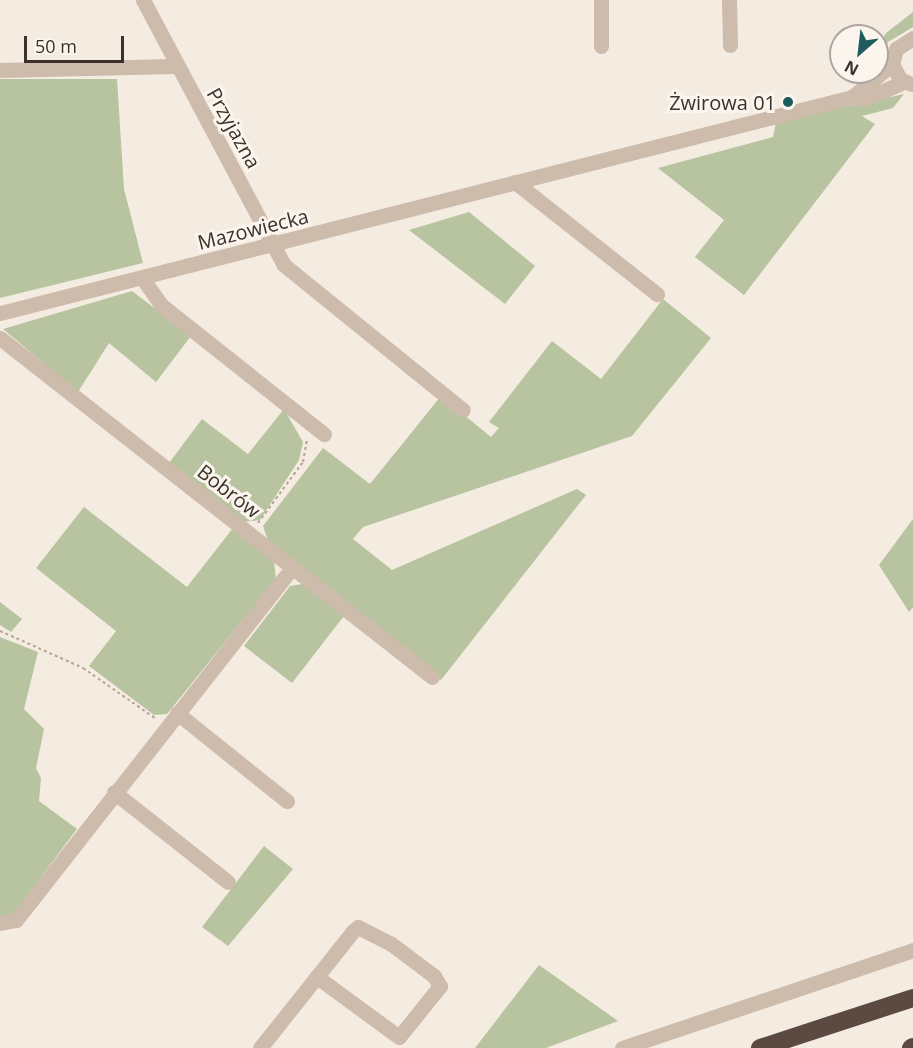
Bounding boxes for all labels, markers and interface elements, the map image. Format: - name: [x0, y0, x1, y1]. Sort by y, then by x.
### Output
- scale bar: [27, 24, 128, 62]
- north arrow: [829, 24, 889, 84]
- text: 50 m: [35, 34, 77, 58]
- text: N: [841, 55, 862, 81]
- street label: Przyjazna: [202, 83, 266, 173]
- place label: Żwirowa 01: [669, 90, 776, 114]
- marker: Żwirowa 01: [781, 95, 795, 109]
- street label: Mazowiecka: [195, 204, 311, 254]
- street label: Bobrów: [193, 459, 265, 523]

